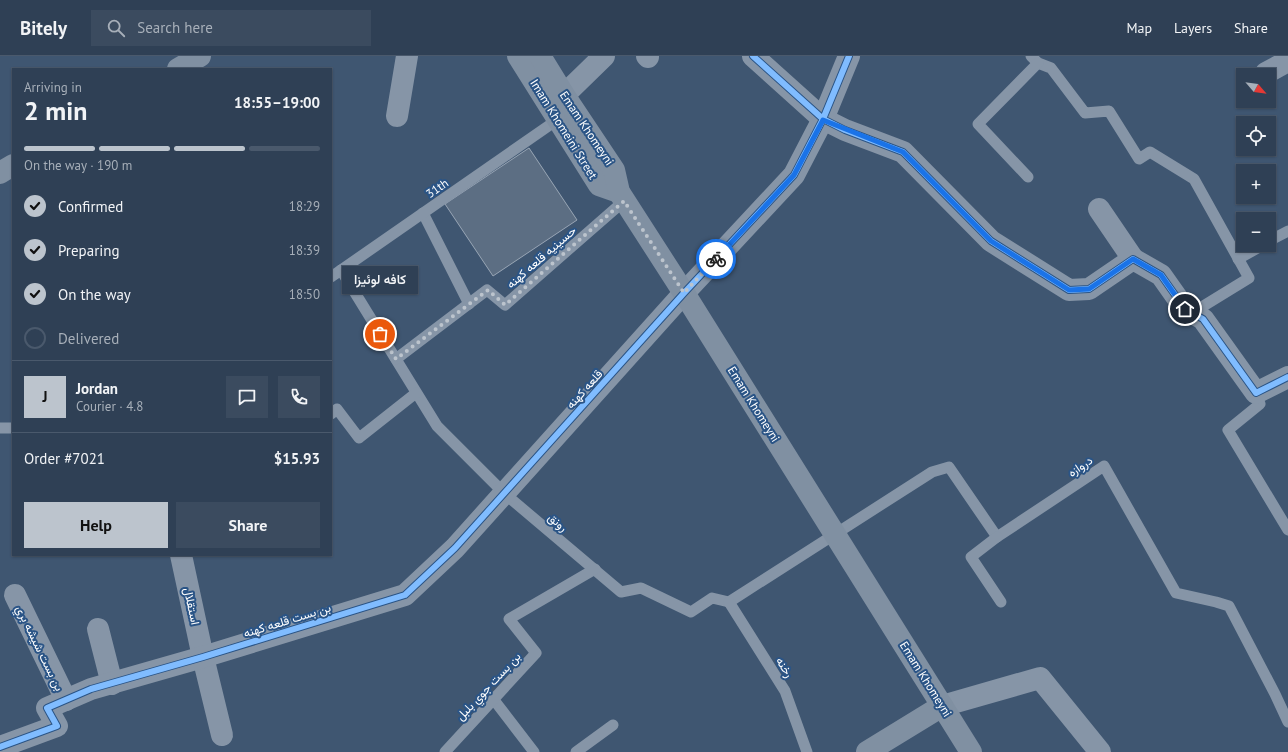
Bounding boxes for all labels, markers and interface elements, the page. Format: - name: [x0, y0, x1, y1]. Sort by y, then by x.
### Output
- search box: [91, 10, 371, 46]
- text: Bitely: [20, 16, 67, 40]
- icon: search: [105, 17, 127, 39]
- text: Search here: [137, 18, 213, 37]
- text: Map: [1126, 19, 1152, 37]
- text: Layers: [1174, 19, 1212, 37]
- text: Share: [1234, 19, 1268, 37]
- north arrow: [1236, 68, 1276, 108]
- map controls: [1236, 68, 1276, 252]
- street label: Imam Khomeini Street: [527, 76, 601, 182]
- text: Arriving in: [24, 79, 82, 96]
- street label: Emam Khomeyni: [557, 88, 617, 168]
- text: 18:55–19:00: [234, 93, 320, 112]
- text: 2 min: [24, 94, 87, 127]
- button: locate: [1236, 116, 1276, 156]
- text: On the way · 190 m: [24, 157, 132, 174]
- button: +: [1236, 164, 1276, 204]
- street label: 31th: [423, 175, 451, 201]
- icon: check: [24, 195, 46, 217]
- text: Confirmed: [58, 197, 123, 216]
- text: 18:29: [289, 198, 320, 215]
- button: −: [1236, 212, 1276, 252]
- street label: حسينيه قلعه کهنه: [503, 223, 580, 292]
- icon: check: [24, 239, 46, 261]
- courier: [696, 239, 736, 279]
- text: Preparing: [58, 241, 120, 260]
- text: 18:39: [289, 242, 320, 259]
- icon: bike: [705, 248, 727, 270]
- callout: کافه لوئیزا: [342, 266, 418, 294]
- text: کافه لوئیزا: [354, 271, 406, 288]
- icon: check: [24, 283, 46, 305]
- text: On the way: [58, 285, 131, 304]
- text: 18:50: [289, 286, 320, 303]
- pin: [1168, 292, 1202, 326]
- icon: home: [1174, 298, 1196, 320]
- pin: [363, 317, 397, 351]
- icon: bag: [369, 323, 391, 345]
- text: Delivered: [58, 329, 119, 348]
- street label: Emam Khomeyni: [725, 363, 783, 445]
- street label: قلعه کهنه: [563, 366, 606, 412]
- button: chat: [226, 376, 268, 418]
- button: phone: [278, 376, 320, 418]
- text: Jordan: [76, 379, 118, 398]
- text: J: [42, 387, 48, 406]
- text: Courier · 4.8: [76, 398, 143, 415]
- text: Order #7021: [24, 449, 105, 468]
- text: $15.93: [274, 449, 320, 468]
- street label: دروازه: [1065, 452, 1096, 480]
- button: Help: [24, 502, 168, 548]
- button: Share: [176, 502, 320, 548]
- street label: رونق: [545, 510, 571, 535]
- street label: استقلال: [180, 586, 203, 626]
- street label: بن بست قلعه کهنه: [241, 600, 333, 641]
- street label: بن بست شيشه بري: [10, 603, 67, 695]
- street label: Emam Khomeyni: [897, 638, 955, 720]
- street label: بن بست جوي بلبل: [452, 649, 526, 725]
- street label: رخنه: [772, 654, 797, 681]

